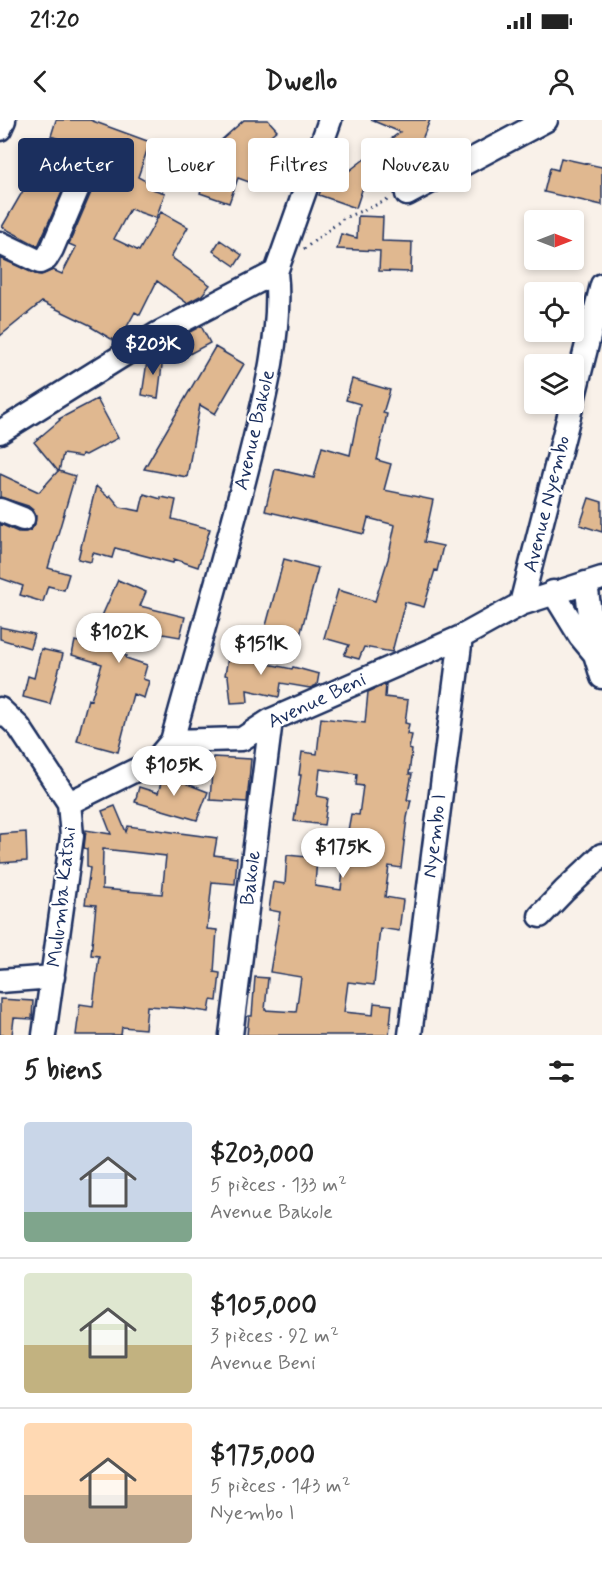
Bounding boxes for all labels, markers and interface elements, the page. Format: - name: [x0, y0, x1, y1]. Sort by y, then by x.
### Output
- text: 21:20: [30, 7, 79, 35]
- text: Dwello: [265, 64, 337, 99]
- icon: back: [24, 65, 57, 98]
- icon: person: [545, 65, 578, 98]
- chip: Acheter: [18, 138, 134, 192]
- chip: Louer: [146, 138, 236, 192]
- chip: Filtres: [248, 138, 349, 192]
- chip: Nouveau: [361, 138, 471, 192]
- north arrow: [524, 210, 584, 270]
- map controls: [524, 210, 584, 414]
- button: locate: [524, 282, 584, 342]
- pin: $203K: [111, 325, 195, 376]
- text: $203K: [125, 331, 181, 358]
- button: layers: [524, 354, 584, 414]
- street label: Avenue Bakole: [228, 367, 282, 493]
- street label: Avenue Nyembo: [517, 433, 577, 575]
- pin: $102K: [77, 613, 161, 664]
- text: $102K: [90, 619, 148, 646]
- pin: $151K: [219, 625, 303, 676]
- text: $151K: [234, 631, 288, 658]
- street label: Avenue Beni: [263, 666, 371, 736]
- pin: $105K: [132, 746, 216, 797]
- text: $105K: [145, 752, 203, 779]
- street label: Nyembo I: [416, 792, 454, 880]
- street label: Mulumba Katshi: [41, 825, 83, 969]
- pin: $175K: [301, 828, 385, 879]
- text: $175K: [315, 834, 371, 861]
- street label: Bakole: [234, 849, 268, 907]
- text: 5 biens: [24, 1054, 102, 1088]
- icon: filters: [545, 1055, 578, 1088]
- text: $203,000: [210, 1138, 314, 1172]
- icon: home: [72, 1146, 144, 1218]
- text: 5 pièces · 133 m²: [210, 1172, 347, 1199]
- text: Avenue Bakole: [210, 1199, 333, 1226]
- text: $105,000: [210, 1289, 317, 1323]
- icon: home: [72, 1297, 144, 1369]
- text: 3 pièces · 92 m²: [210, 1323, 339, 1350]
- text: Avenue Beni: [210, 1350, 316, 1377]
- text: $175,000: [210, 1439, 315, 1473]
- icon: home: [72, 1447, 144, 1519]
- text: 5 pièces · 143 m²: [210, 1473, 351, 1500]
- text: Nyembo I: [210, 1500, 294, 1527]

